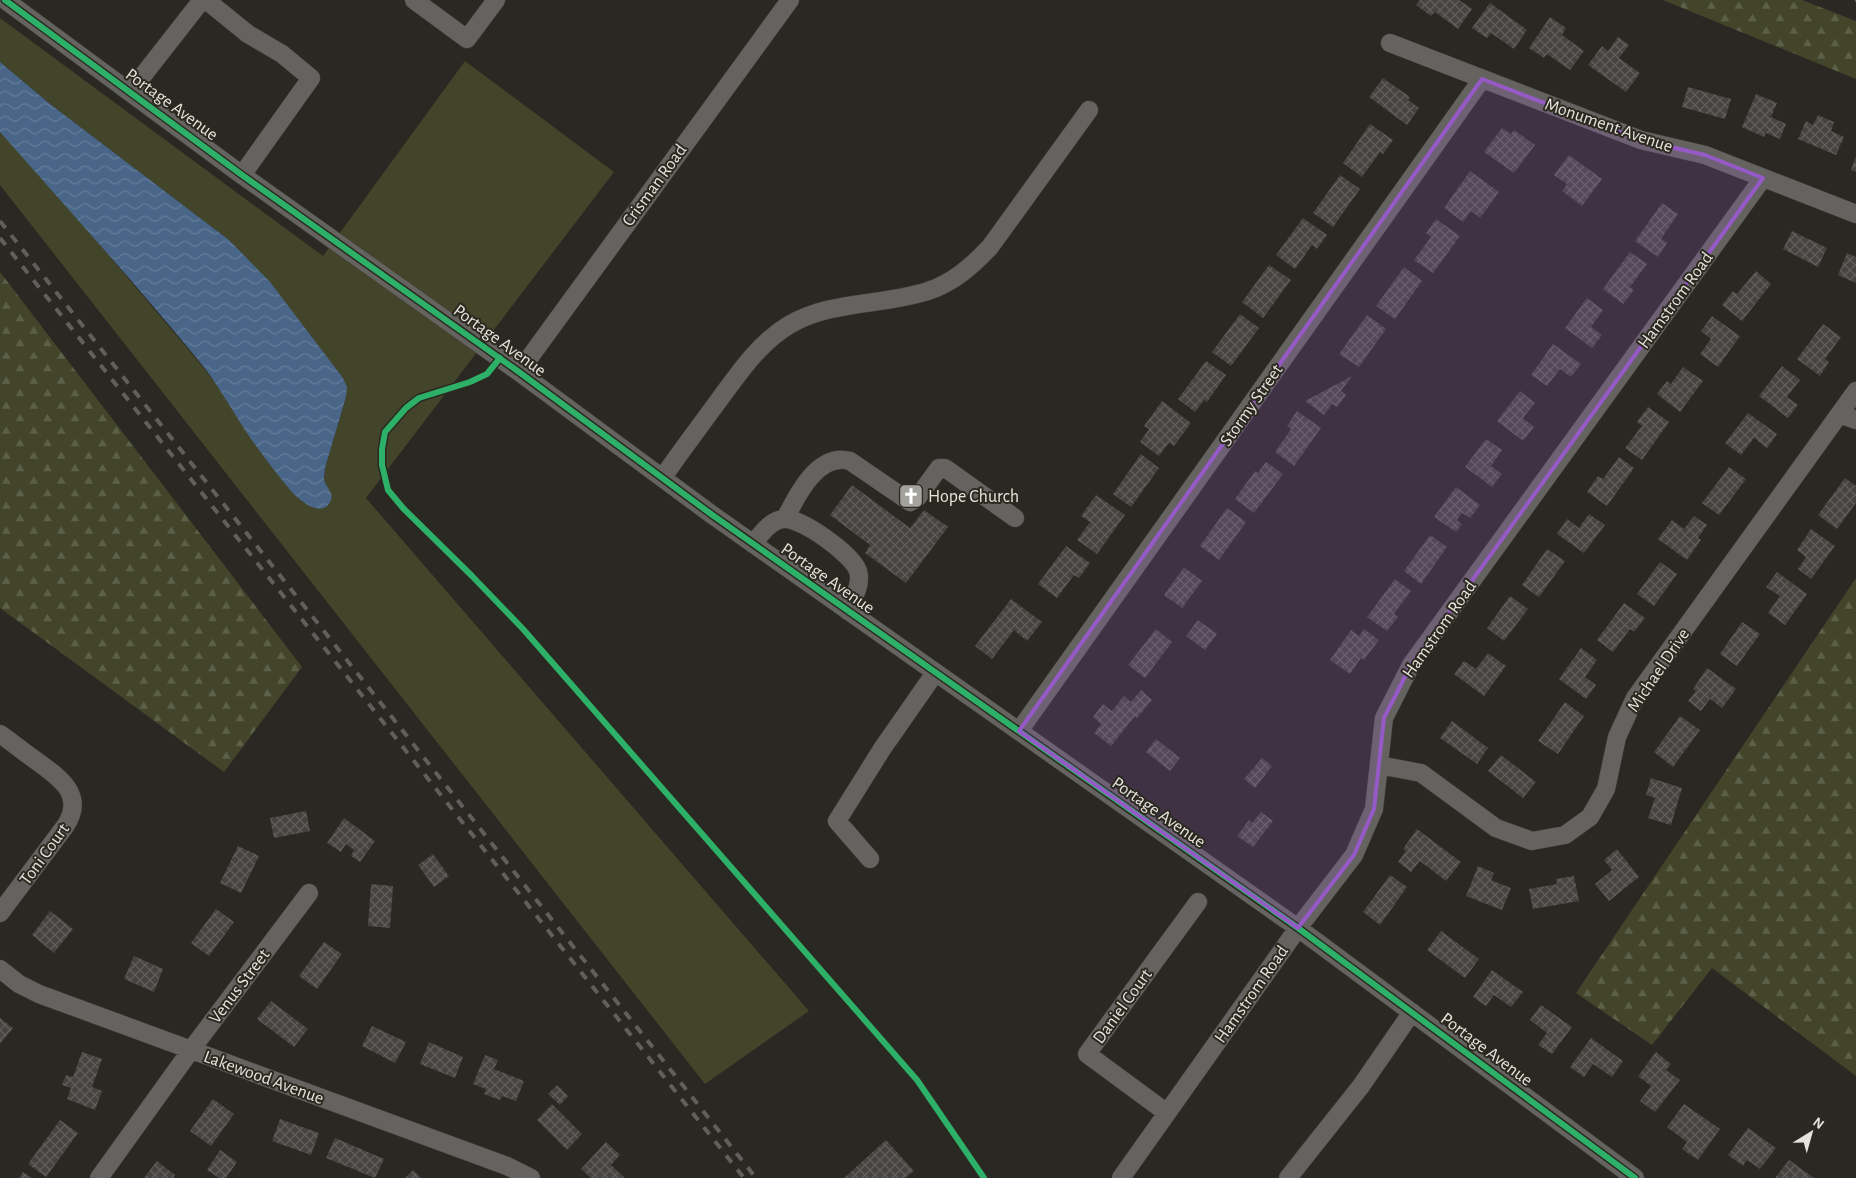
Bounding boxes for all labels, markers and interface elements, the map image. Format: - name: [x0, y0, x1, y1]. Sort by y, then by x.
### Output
- street label: Portage Avenue: [122, 65, 221, 144]
- street label: Monument Avenue: [1542, 96, 1675, 156]
- street label: Crisman Road: [619, 141, 690, 230]
- street label: Hamstrom Road: [1635, 249, 1717, 352]
- street label: Portage Avenue: [450, 301, 549, 380]
- street label: Stormy Street: [1217, 361, 1287, 450]
- church icon: Hope Church: [898, 483, 924, 509]
- place label: Hope Church: [928, 488, 1019, 506]
- street label: Portage Avenue: [777, 540, 877, 618]
- street label: Hamstrom Road: [1400, 578, 1480, 682]
- street label: Michael Drive: [1624, 626, 1693, 716]
- street label: Portage Avenue: [1108, 774, 1208, 852]
- street label: Toni Court: [17, 820, 73, 889]
- street label: Hamstrom Road: [1212, 943, 1292, 1047]
- street label: Venus Street: [206, 946, 274, 1027]
- street label: Daniel Court: [1090, 966, 1156, 1047]
- street label: Portage Avenue: [1437, 1010, 1536, 1090]
- street label: Lakewood Avenue: [201, 1048, 326, 1108]
- north arrow: [1786, 1108, 1836, 1158]
- text: N: [1810, 1115, 1826, 1132]

